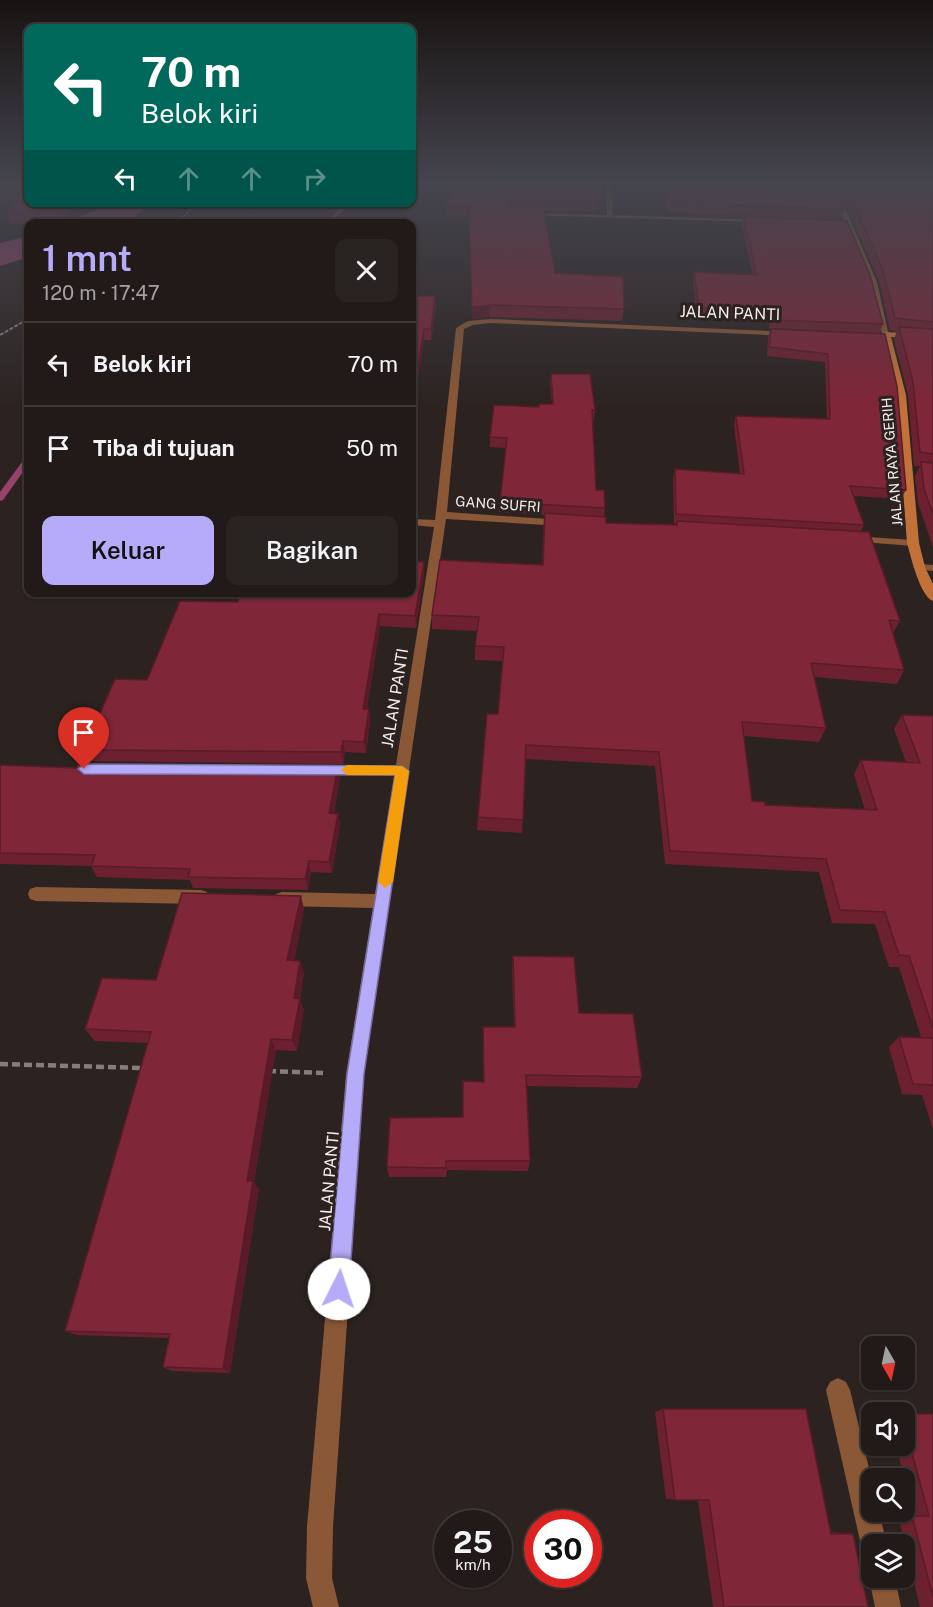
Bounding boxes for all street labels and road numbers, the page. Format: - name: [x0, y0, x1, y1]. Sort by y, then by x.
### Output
- street label: JALAN PANTI: [679, 302, 781, 324]
- street label: JALAN RAYA GERIH: [878, 397, 906, 527]
- street label: GANG SUFRI: [455, 493, 541, 515]
- street label: JALAN PANTI: [378, 647, 412, 749]
- street label: JALAN PANTI: [315, 1130, 343, 1232]

